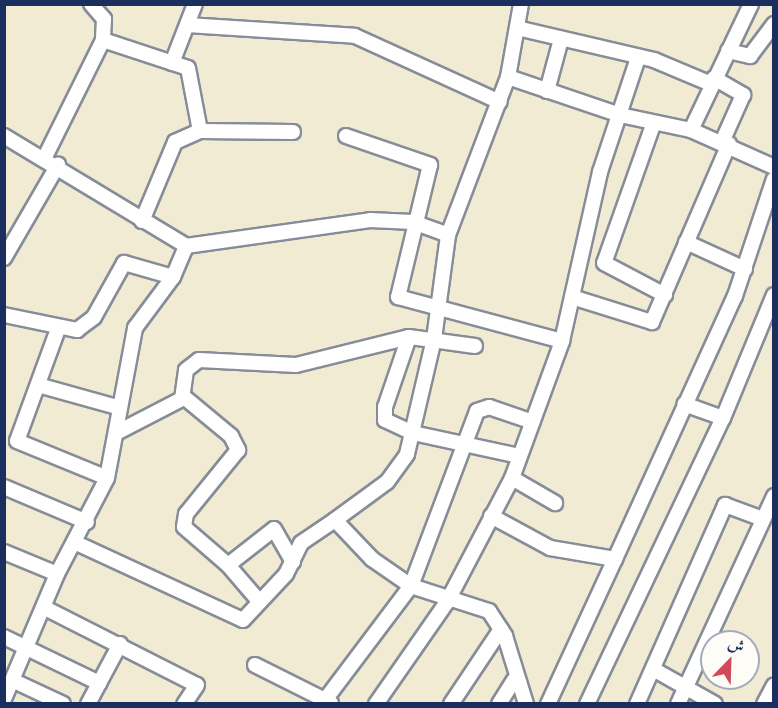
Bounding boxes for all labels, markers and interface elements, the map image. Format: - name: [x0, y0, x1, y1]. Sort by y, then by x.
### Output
- north arrow: [700, 630, 760, 690]
- text: ش: [725, 632, 748, 658]

